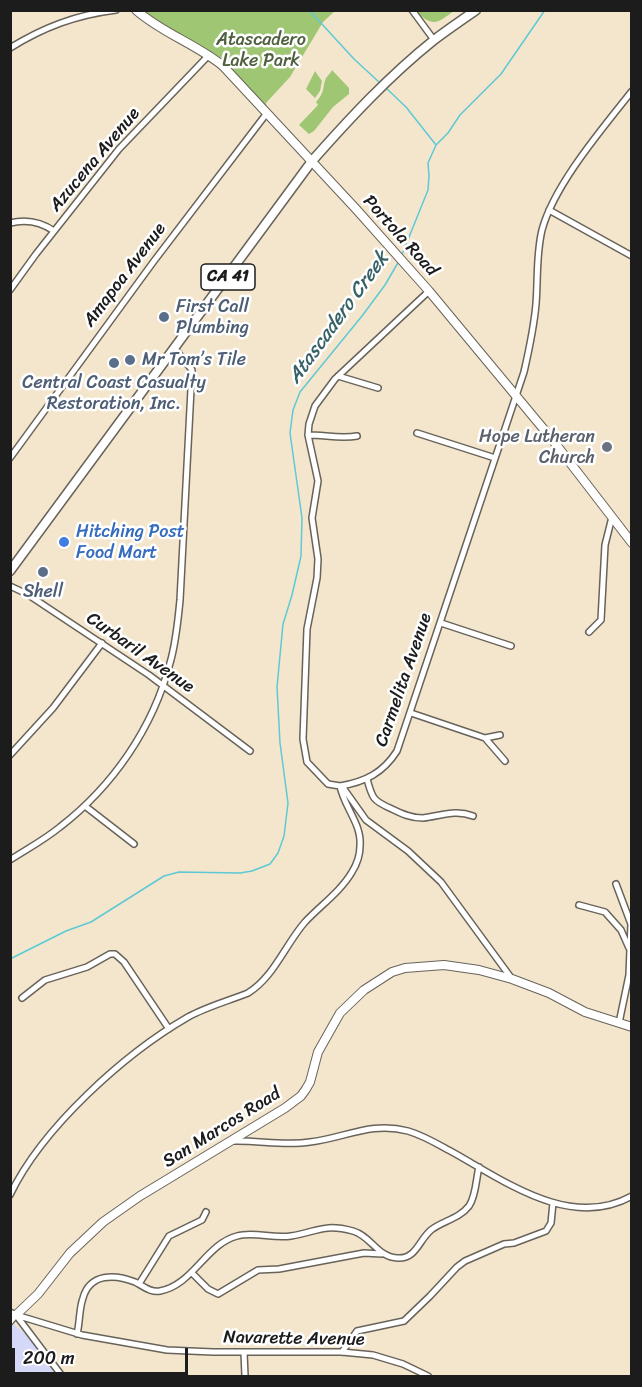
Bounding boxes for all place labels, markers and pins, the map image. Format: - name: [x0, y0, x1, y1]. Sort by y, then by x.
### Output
- place label: First Call Plumbing: [176, 296, 249, 338]
- marker: First Call Plumbing: [157, 310, 171, 324]
- place label: Mr Tom’s Tile: [142, 349, 246, 371]
- marker: Mr Tom’s Tile: [123, 353, 137, 367]
- marker: Central Coast Casualty Restoration, Inc.: [107, 356, 121, 370]
- place label: Central Coast Casualty Restoration, Inc.: [22, 372, 206, 415]
- place label: Hope Lutheran Church: [479, 426, 595, 468]
- marker: Hope Lutheran Church: [600, 440, 614, 454]
- place label: Hitching Post Food Mart: [76, 521, 185, 564]
- marker: Hitching Post Food Mart: [57, 535, 71, 549]
- marker: Shell: [36, 565, 50, 579]
- place label: Shell: [23, 581, 63, 603]

